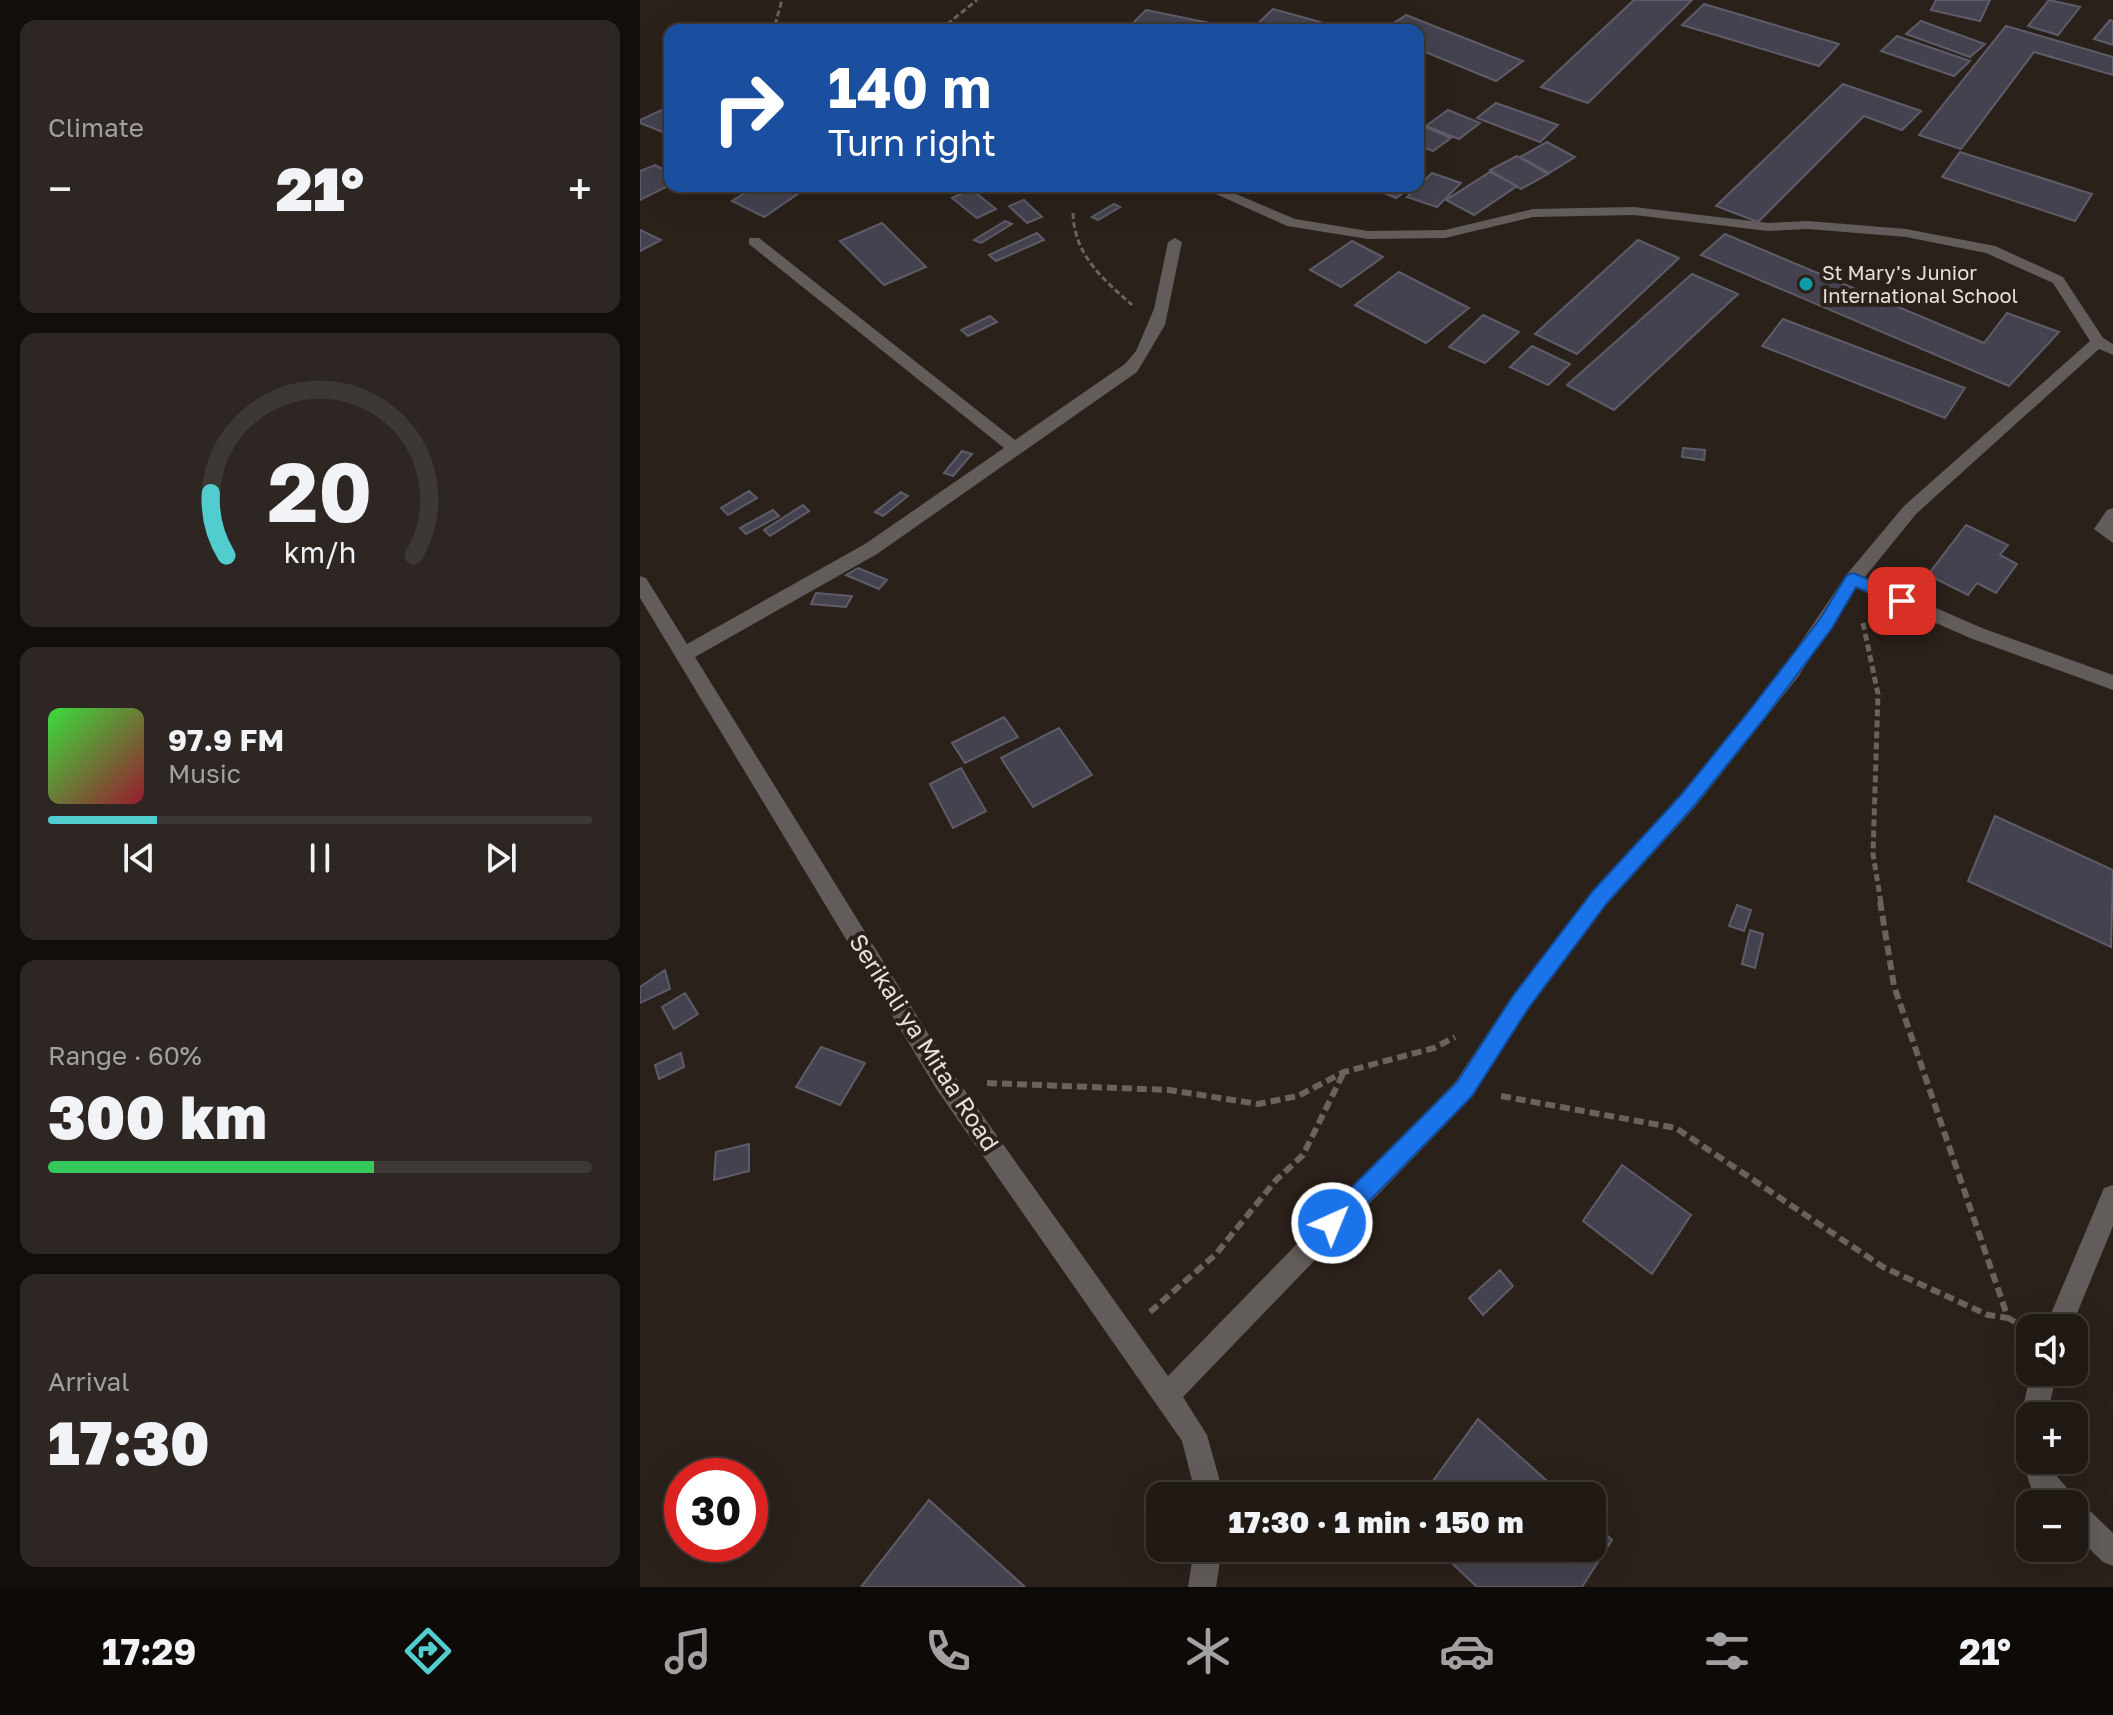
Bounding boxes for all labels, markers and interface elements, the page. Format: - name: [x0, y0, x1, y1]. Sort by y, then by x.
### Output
- text: 140 m: [828, 53, 991, 120]
- icon: right: [696, 56, 800, 160]
- text: Climate: [48, 112, 144, 143]
- text: Turn right: [828, 121, 996, 164]
- text: 21°: [276, 152, 364, 224]
- text: −: [48, 162, 72, 215]
- text: +: [568, 162, 592, 215]
- place label: St Mary's Junior International School: [1822, 260, 2018, 307]
- marker: St Mary's Junior International School: [1797, 275, 1815, 293]
- text: 20: [268, 440, 372, 540]
- text: km/h: [284, 535, 356, 569]
- pin: [1868, 567, 1936, 635]
- icon: arrive: [1880, 579, 1924, 623]
- text: 97.9 FM: [168, 722, 284, 758]
- text: Music: [168, 758, 241, 789]
- icon: previous: [117, 836, 161, 880]
- icon: pause: [298, 836, 342, 880]
- icon: next: [479, 836, 523, 880]
- street label: Serikali ya Mitaa Road: [844, 928, 1006, 1156]
- text: Range · 60%: [48, 1040, 202, 1071]
- text: 300 km: [48, 1080, 267, 1152]
- position arrow: [1290, 1181, 1374, 1265]
- map controls: [2016, 1314, 2088, 1562]
- button: sound: [2016, 1314, 2088, 1386]
- text: Arrival: [48, 1366, 129, 1397]
- button: +: [2016, 1402, 2088, 1474]
- text: 17:30: [48, 1406, 210, 1478]
- speed limit sign: 30: [664, 1458, 768, 1562]
- button: −: [2016, 1490, 2088, 1562]
- text: 17:30 · 1 min · 150 m: [1229, 1504, 1524, 1540]
- icon: directions: [400, 1623, 456, 1679]
- icon: music: [660, 1623, 716, 1679]
- icon: phone: [920, 1623, 976, 1679]
- icon: climate: [1180, 1623, 1236, 1679]
- icon: car: [1439, 1623, 1495, 1679]
- icon: filters: [1699, 1623, 1755, 1679]
- text: 17:29: [102, 1630, 196, 1673]
- text: 21°: [1959, 1630, 2011, 1673]

